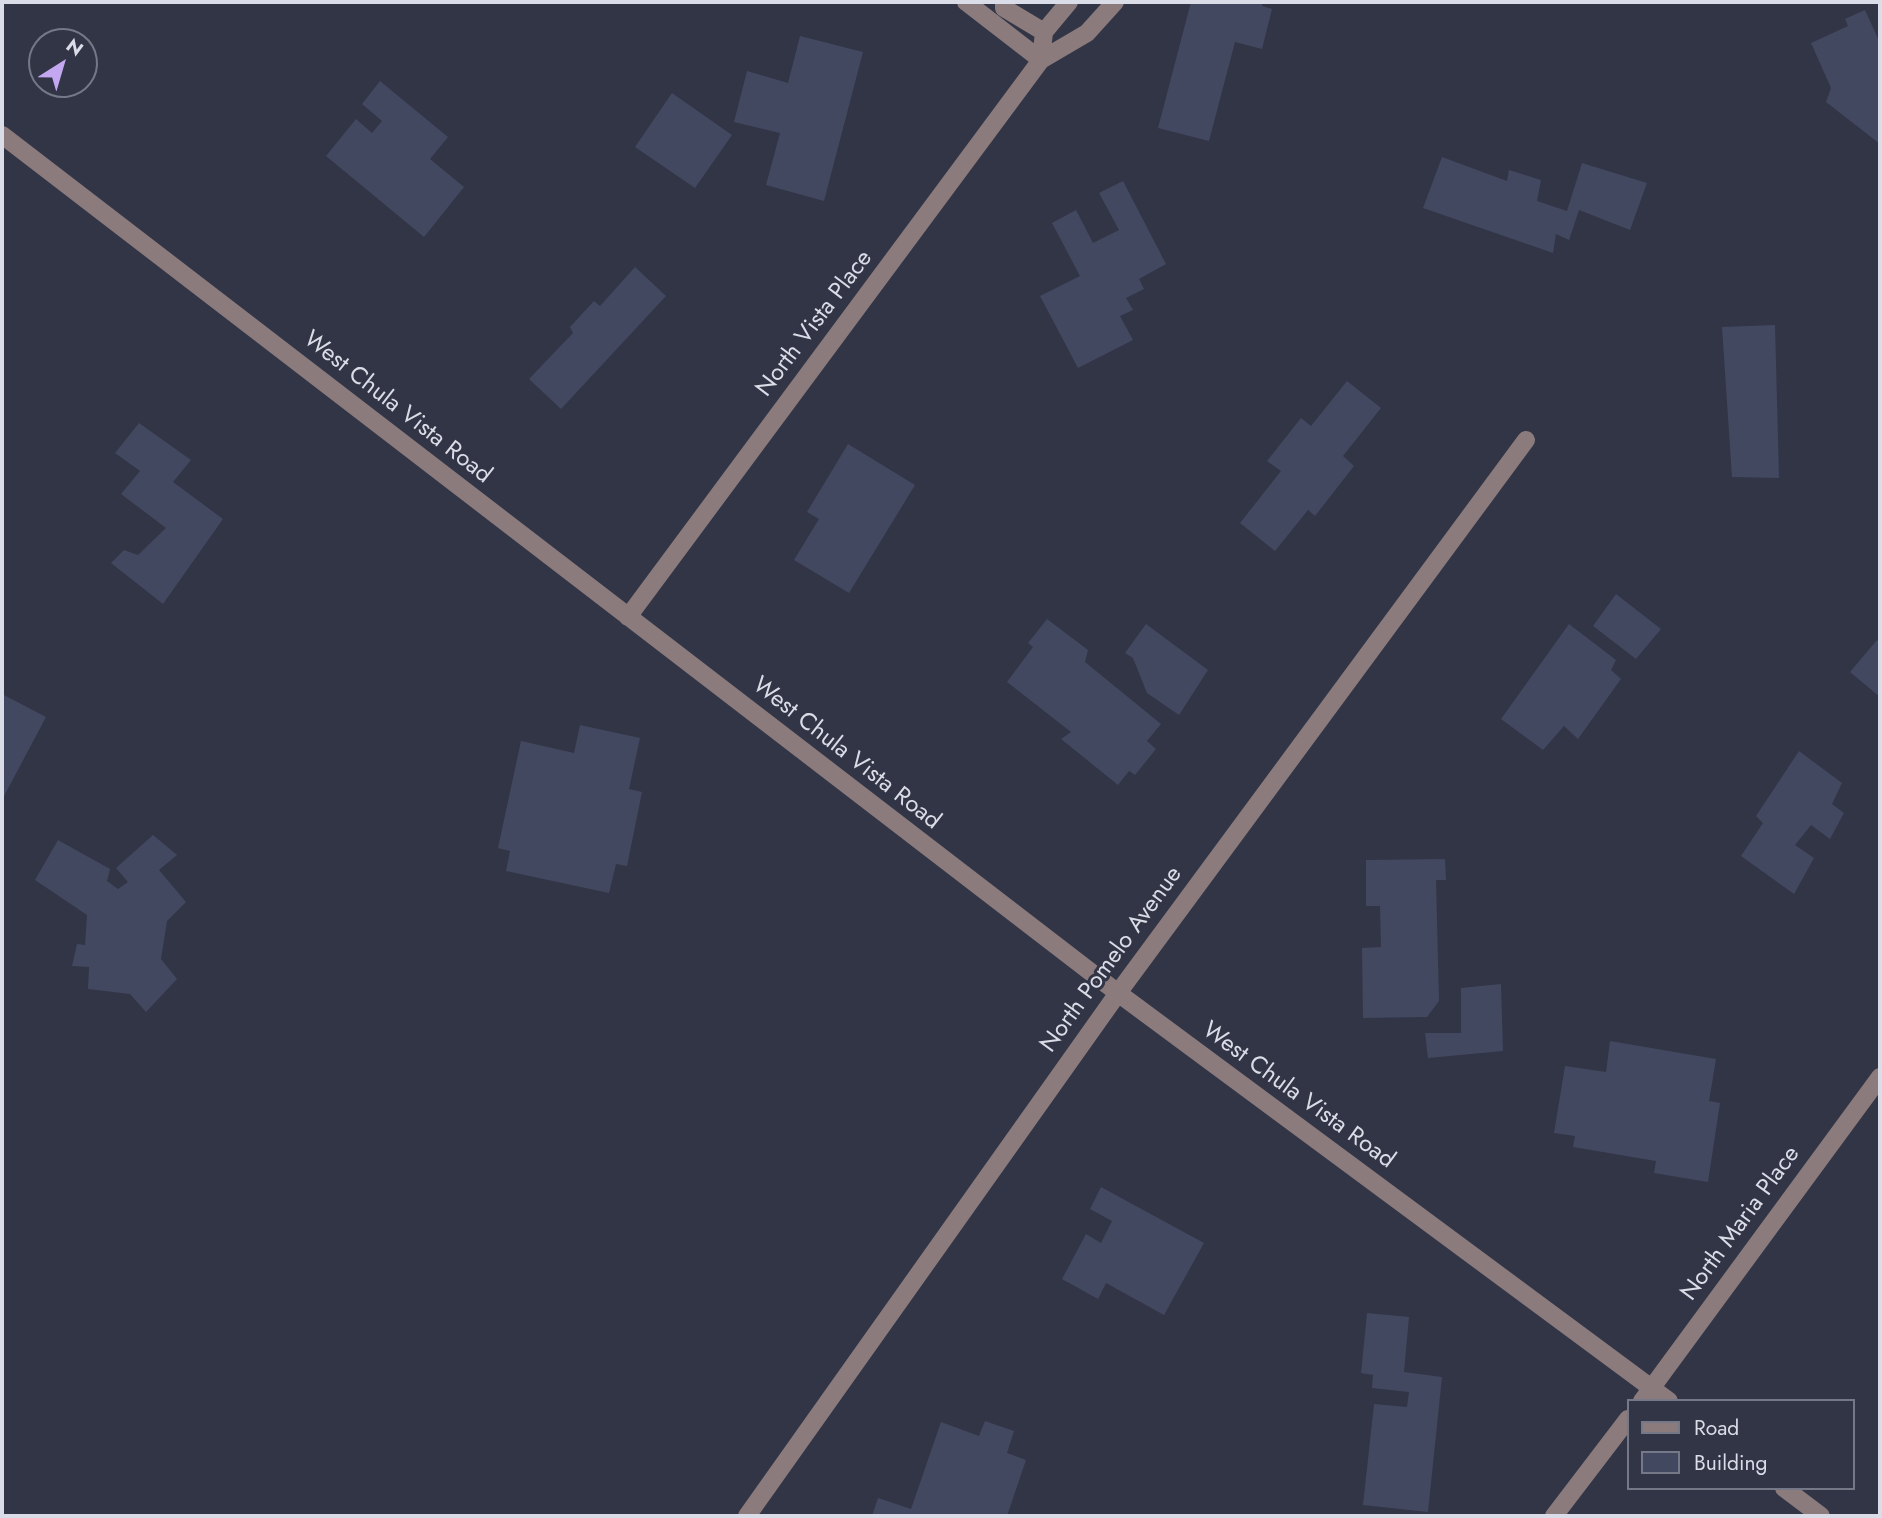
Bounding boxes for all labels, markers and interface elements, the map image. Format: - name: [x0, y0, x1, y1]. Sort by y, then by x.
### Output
- north arrow: [28, 28, 98, 98]
- text: N: [61, 32, 89, 63]
- street label: North Vista Place: [751, 245, 879, 403]
- street label: West Chula Vista Road: [297, 326, 497, 490]
- street label: West Chula Vista Road: [746, 672, 946, 836]
- street label: North Pomelo Avenue: [1035, 861, 1189, 1059]
- street label: West Chula Vista Road: [1196, 1017, 1400, 1175]
- street label: North Maria Place: [1675, 1141, 1807, 1307]
- legend: [1626, 1399, 1854, 1490]
- text: Road: [1694, 1413, 1739, 1443]
- text: Building: [1694, 1448, 1767, 1478]

